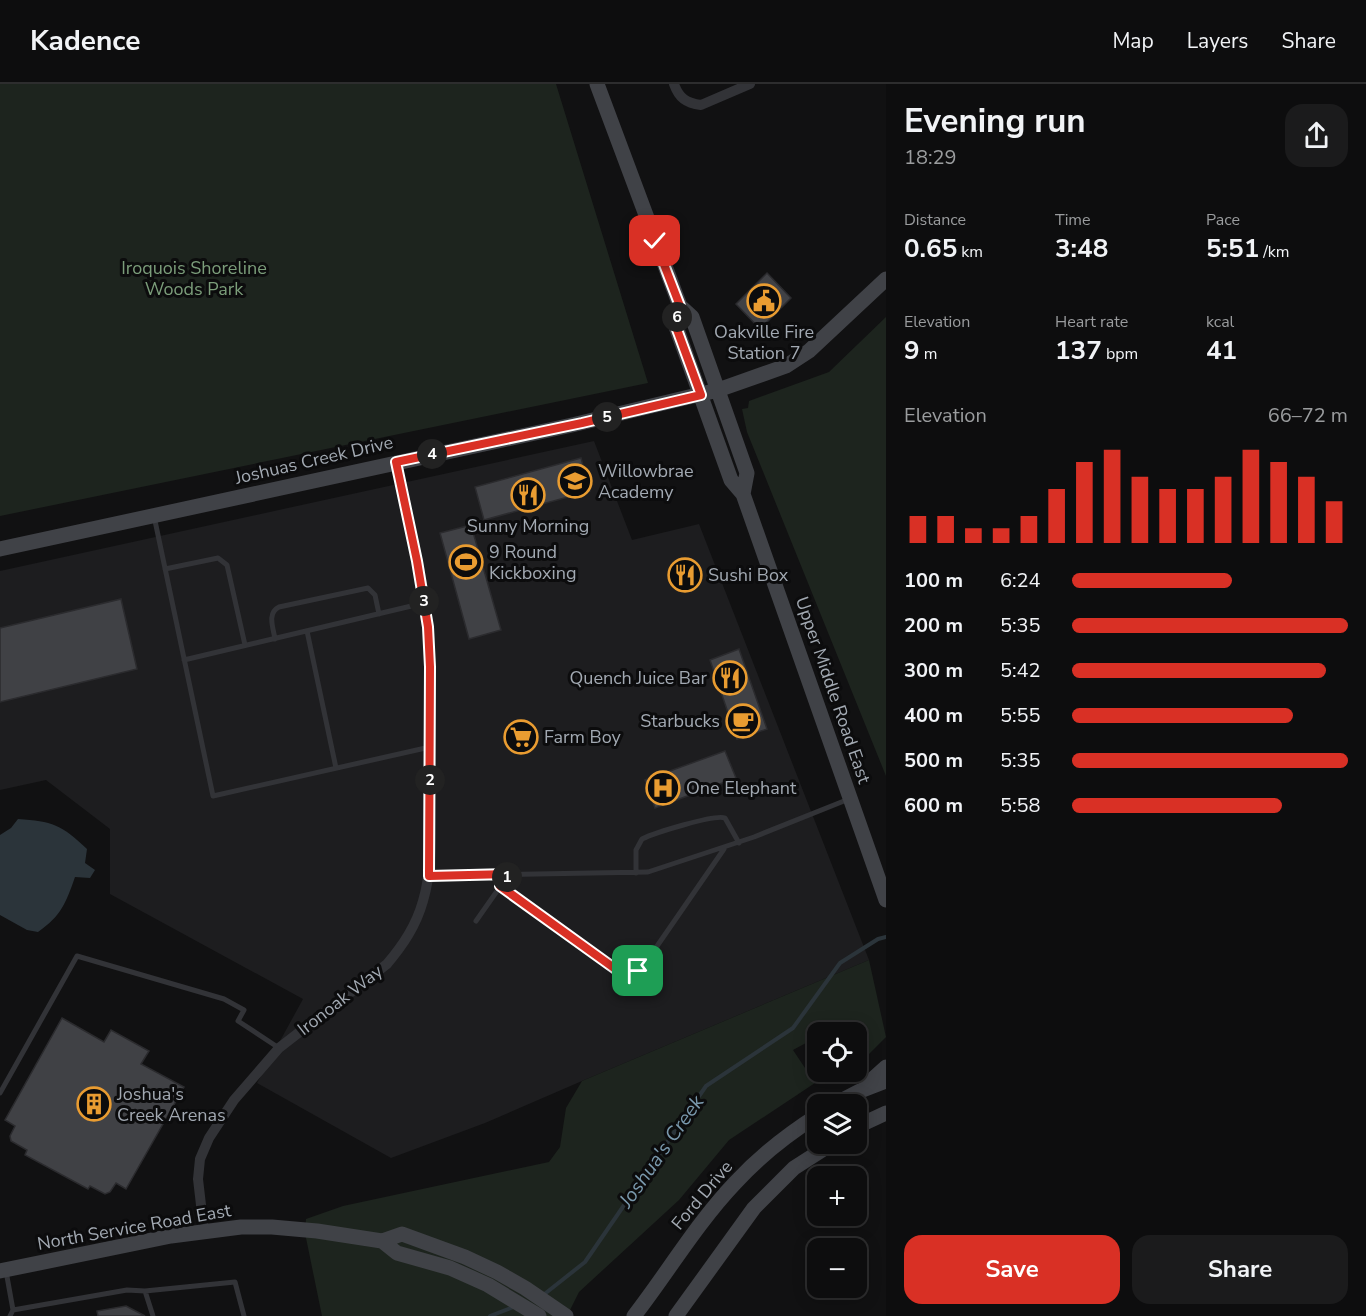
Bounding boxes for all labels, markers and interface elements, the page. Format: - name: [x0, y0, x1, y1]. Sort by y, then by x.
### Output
- text: Kadence: [30, 22, 140, 60]
- text: Map: [1112, 27, 1154, 55]
- text: Layers: [1187, 27, 1248, 55]
- text: Share: [1281, 27, 1336, 55]
- text: Evening run: [904, 99, 1086, 144]
- button: share: [1285, 104, 1348, 167]
- text: 18:29: [904, 144, 957, 171]
- text: Distance: [904, 209, 966, 231]
- text: Time: [1055, 209, 1091, 231]
- text: Pace: [1206, 209, 1240, 231]
- pin: [629, 215, 680, 266]
- icon: check: [638, 224, 671, 257]
- text: 0.65: [904, 231, 957, 266]
- text: 3:48: [1055, 231, 1108, 266]
- text: 5:51: [1206, 231, 1259, 266]
- text: km: [957, 241, 983, 263]
- text: /km: [1259, 241, 1290, 263]
- park label: Iroquois Shoreline Woods Park: [121, 256, 267, 301]
- public building icon: Oakville Fire Station 7: [746, 283, 782, 319]
- pin: 6: [662, 302, 692, 332]
- text: 6: [672, 306, 682, 328]
- text: Elevation: [904, 311, 970, 333]
- text: Heart rate: [1055, 311, 1128, 333]
- text: kcal: [1206, 311, 1234, 333]
- place label: Oakville Fire Station 7: [714, 320, 814, 365]
- text: 9: [904, 333, 920, 368]
- text: 137: [1055, 333, 1102, 368]
- text: 41: [1206, 333, 1237, 368]
- text: m: [920, 343, 937, 365]
- text: bpm: [1102, 343, 1138, 365]
- pin: 5: [592, 402, 622, 432]
- text: Elevation: [904, 402, 987, 429]
- text: 66–72 m: [1268, 402, 1348, 429]
- text: 5: [602, 406, 612, 428]
- street label: Joshuas Creek Drive: [232, 430, 395, 490]
- pin: 4: [417, 439, 447, 469]
- text: 4: [427, 443, 437, 465]
- place label: Willowbrae Academy: [598, 459, 694, 504]
- school or university icon: Willowbrae Academy: [557, 463, 593, 499]
- restaurant icon: Sunny Morning: [510, 477, 546, 513]
- place label: Sunny Morning: [467, 514, 589, 538]
- place label: 9 Round Kickboxing: [489, 540, 576, 585]
- sports icon: 9 Round Kickboxing: [448, 544, 484, 580]
- restaurant icon: Sushi Box: [667, 557, 703, 593]
- place label: Sushi Box: [708, 563, 789, 587]
- text: 100 m: [904, 567, 963, 594]
- text: 6:24: [1000, 567, 1041, 594]
- pin: 3: [409, 586, 439, 616]
- text: 3: [419, 590, 429, 612]
- street label: Upper Middle Road East: [790, 593, 876, 787]
- text: 200 m: [904, 612, 963, 639]
- text: 5:35: [1000, 612, 1041, 639]
- text: 300 m: [904, 657, 963, 684]
- text: 5:42: [1000, 657, 1041, 684]
- restaurant icon: Quench Juice Bar: [712, 660, 748, 696]
- place label: Quench Juice Bar: [569, 666, 708, 690]
- text: 400 m: [904, 702, 963, 729]
- text: 5:55: [1000, 702, 1041, 729]
- cafe icon: Starbucks: [725, 703, 761, 739]
- place label: Starbucks: [640, 709, 720, 733]
- supermarket icon: Farm Boy: [503, 719, 539, 755]
- place label: Farm Boy: [544, 725, 622, 749]
- text: 500 m: [904, 747, 963, 774]
- text: 5:35: [1000, 747, 1041, 774]
- pin: 2: [415, 765, 445, 795]
- text: 2: [425, 769, 435, 791]
- hospital icon: One Elephant: [645, 770, 681, 806]
- place label: One Elephant: [686, 776, 797, 800]
- text: 600 m: [904, 792, 963, 819]
- text: 5:58: [1000, 792, 1041, 819]
- pin: 1: [492, 862, 522, 892]
- text: 1: [502, 866, 512, 888]
- pin: [612, 945, 663, 996]
- icon: arrive: [621, 954, 654, 987]
- street label: Ironoak Way: [292, 959, 388, 1041]
- map controls: [807, 1022, 867, 1298]
- button: locate: [807, 1022, 867, 1082]
- place label: Joshua's Creek Arenas: [116, 1082, 226, 1127]
- building icon: Joshua's Creek Arenas: [76, 1086, 112, 1122]
- water label: Joshua's Creek: [612, 1089, 711, 1214]
- button: layers: [807, 1094, 867, 1154]
- street label: Ford Drive: [666, 1155, 738, 1235]
- button: +: [807, 1166, 867, 1226]
- street label: North Service Road East: [35, 1198, 233, 1256]
- button: Save: [904, 1235, 1120, 1304]
- button: Share: [1132, 1235, 1348, 1304]
- button: −: [807, 1238, 867, 1298]

